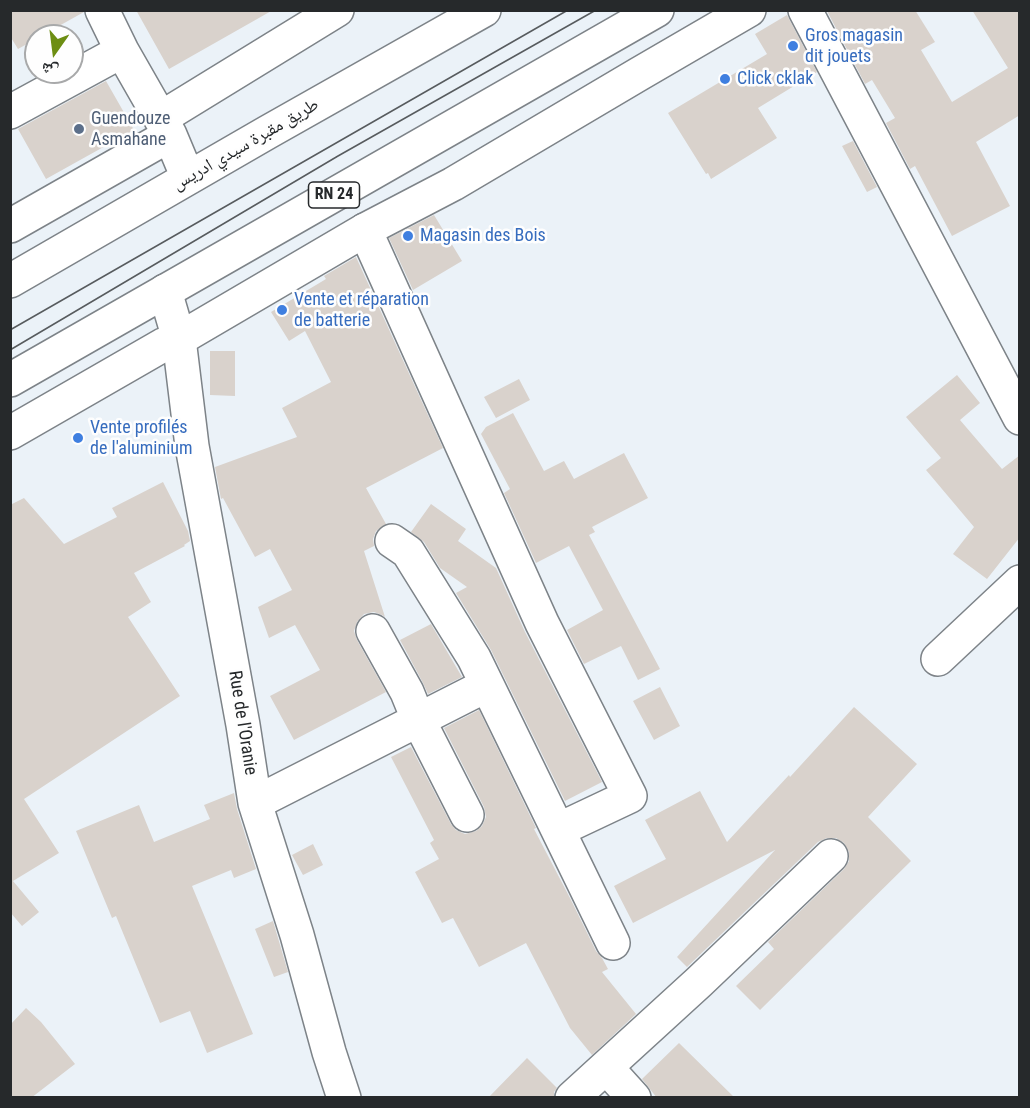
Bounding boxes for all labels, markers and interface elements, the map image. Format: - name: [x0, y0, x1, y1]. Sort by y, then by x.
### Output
- north arrow: [24, 24, 84, 84]
- place label: Gros magasin dit jouets: [805, 25, 903, 68]
- marker: Gros magasin dit jouets: [786, 39, 800, 53]
- text: ش: [39, 59, 61, 81]
- place label: Click cklak: [737, 68, 813, 90]
- marker: Click cklak: [718, 72, 732, 86]
- street label: طريق مقبرة سيدي ادريس: [169, 94, 323, 196]
- place label: Guendouze Asmahane: [91, 108, 170, 150]
- marker: Guendouze Asmahane: [72, 122, 86, 136]
- road number: RN 24: [308, 182, 360, 208]
- place label: Magasin des Bois: [420, 225, 546, 247]
- marker: Magasin des Bois: [401, 229, 415, 243]
- place label: Vente et réparation de batterie: [294, 289, 429, 332]
- marker: Vente et réparation de batterie: [275, 303, 289, 317]
- place label: Vente profilés de l'aluminium: [90, 417, 193, 460]
- marker: Vente profilés de l'aluminium: [71, 431, 85, 445]
- street label: Rue de l'Oranie: [223, 669, 261, 777]

